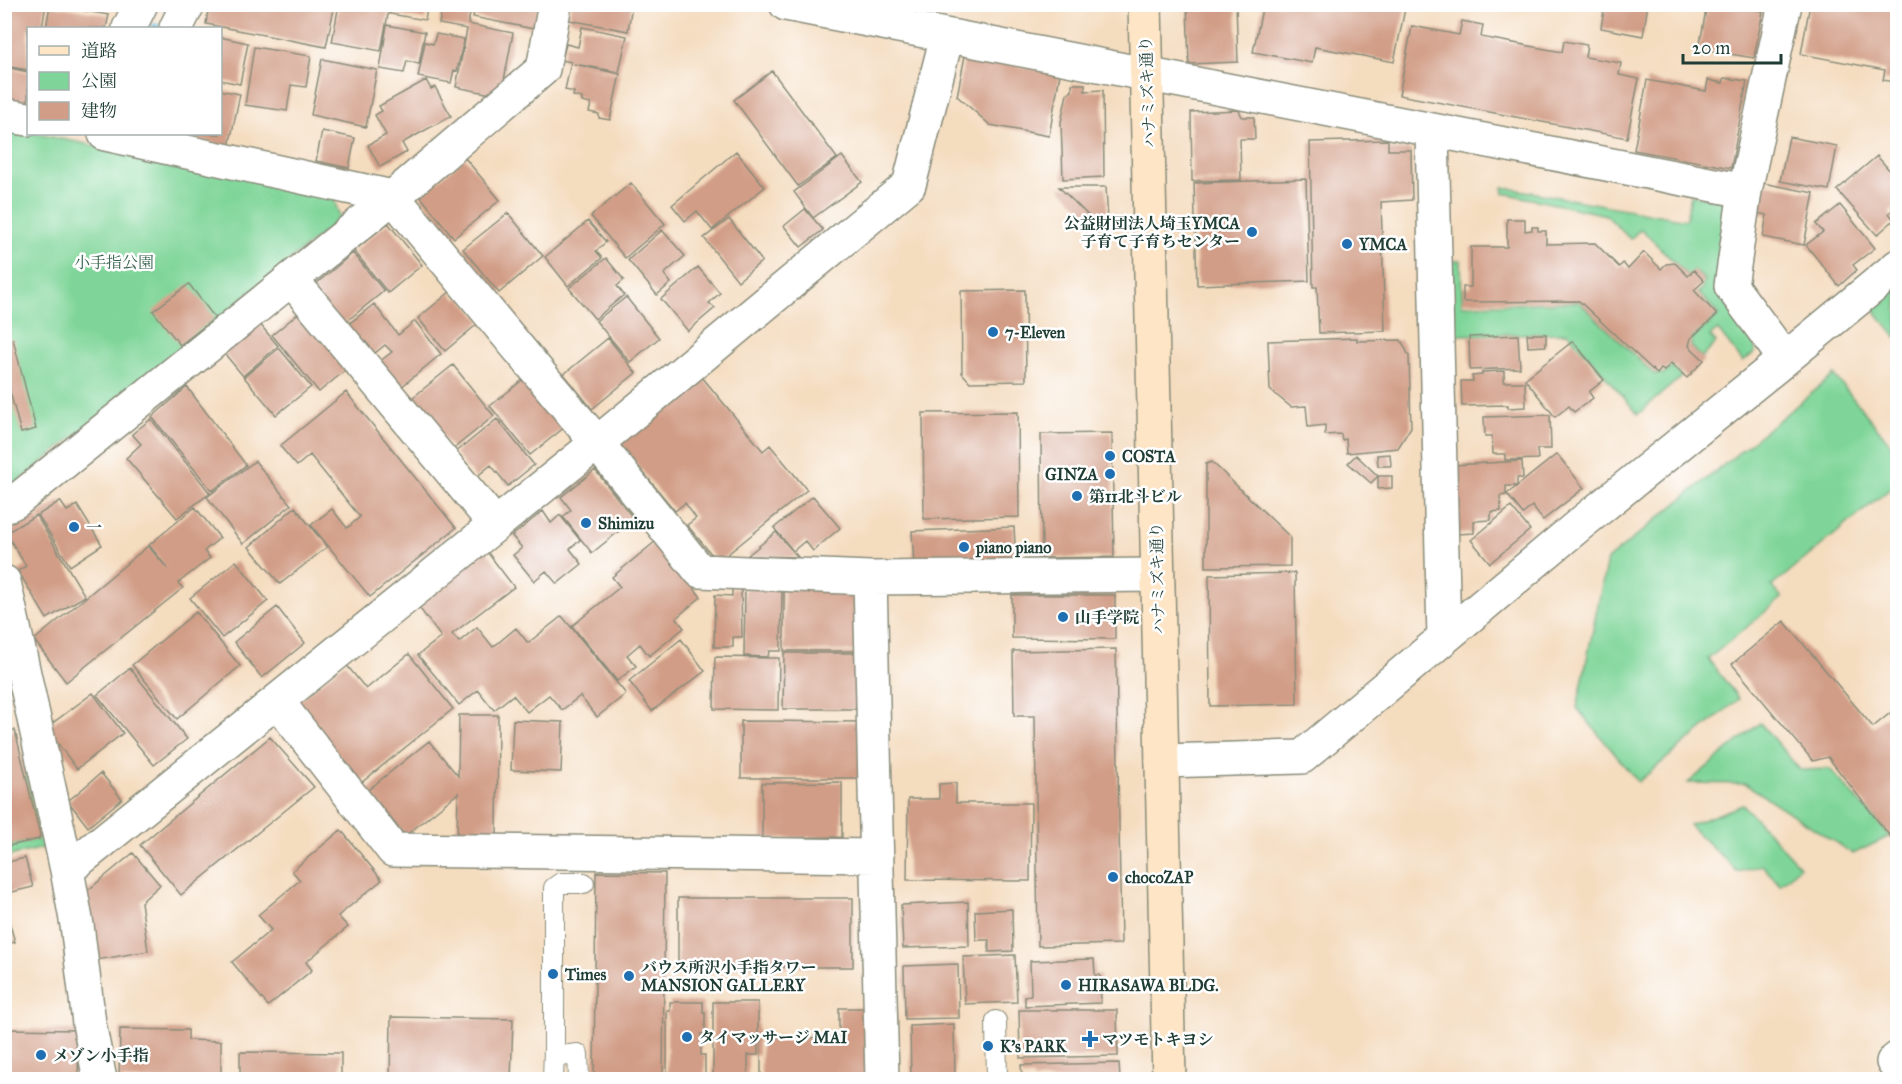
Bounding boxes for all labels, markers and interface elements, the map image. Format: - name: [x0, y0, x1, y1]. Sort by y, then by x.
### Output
- legend: [27, 27, 222, 135]
- scale bar: [1683, 27, 1780, 65]
- street label: ハナミズキ通り: [1136, 36, 1159, 148]
- text: 20 m: [1692, 37, 1730, 59]
- text: 道路: [81, 40, 117, 62]
- text: 公園: [81, 70, 117, 92]
- text: 建物: [81, 100, 117, 122]
- place label: 公益財団法人埼玉YMCA 子育て子育ちセンター: [1064, 214, 1240, 251]
- marker: 公益財団法人埼玉YMCA 子育て子育ちセンター: [1245, 225, 1259, 239]
- place label: YMCA: [1358, 235, 1407, 254]
- marker: YMCA: [1340, 237, 1354, 251]
- park label: 小手指公園: [74, 253, 154, 272]
- place label: 7-Eleven: [1005, 323, 1066, 342]
- marker: 7-Eleven: [986, 325, 1000, 339]
- place label: COSTA: [1122, 447, 1176, 466]
- marker: COSTA: [1103, 449, 1117, 463]
- place label: GINZA: [1045, 465, 1098, 484]
- marker: GINZA: [1103, 467, 1117, 481]
- place label: 第11北斗ビル: [1089, 487, 1182, 506]
- marker: 第11北斗ビル: [1070, 489, 1084, 503]
- place label: Shimizu: [598, 514, 655, 533]
- marker: Shimizu: [579, 516, 593, 530]
- place label: 一: [86, 518, 102, 537]
- marker: 一: [67, 520, 81, 534]
- street label: ハナミズキ通り: [1147, 522, 1168, 634]
- place label: piano piano: [975, 538, 1051, 558]
- marker: piano piano: [957, 540, 971, 554]
- place label: 山手学院: [1075, 608, 1139, 627]
- marker: 山手学院: [1056, 610, 1070, 624]
- place label: chocoZAP: [1125, 868, 1194, 887]
- marker: chocoZAP: [1106, 870, 1120, 884]
- place label: バウス所沢小手指タワー MANSION GALLERY: [641, 958, 817, 995]
- place label: Times: [564, 965, 606, 984]
- marker: Times: [546, 967, 560, 981]
- marker: バウス所沢小手指タワー MANSION GALLERY: [622, 969, 636, 983]
- place label: HIRASAWA BLDG.: [1078, 976, 1218, 995]
- marker: HIRASAWA BLDG.: [1059, 978, 1073, 992]
- place label: タイマッサージ MAI: [699, 1028, 847, 1047]
- marker: タイマッサージ MAI: [680, 1030, 694, 1044]
- place label: マツモトキヨシ: [1102, 1030, 1214, 1049]
- marker: マツモトキヨシ: [1083, 1032, 1097, 1046]
- place label: K's PARK: [1000, 1037, 1067, 1056]
- marker: K's PARK: [981, 1039, 995, 1053]
- place label: メゾン小手指: [53, 1046, 149, 1065]
- marker: メゾン小手指: [34, 1048, 48, 1062]

